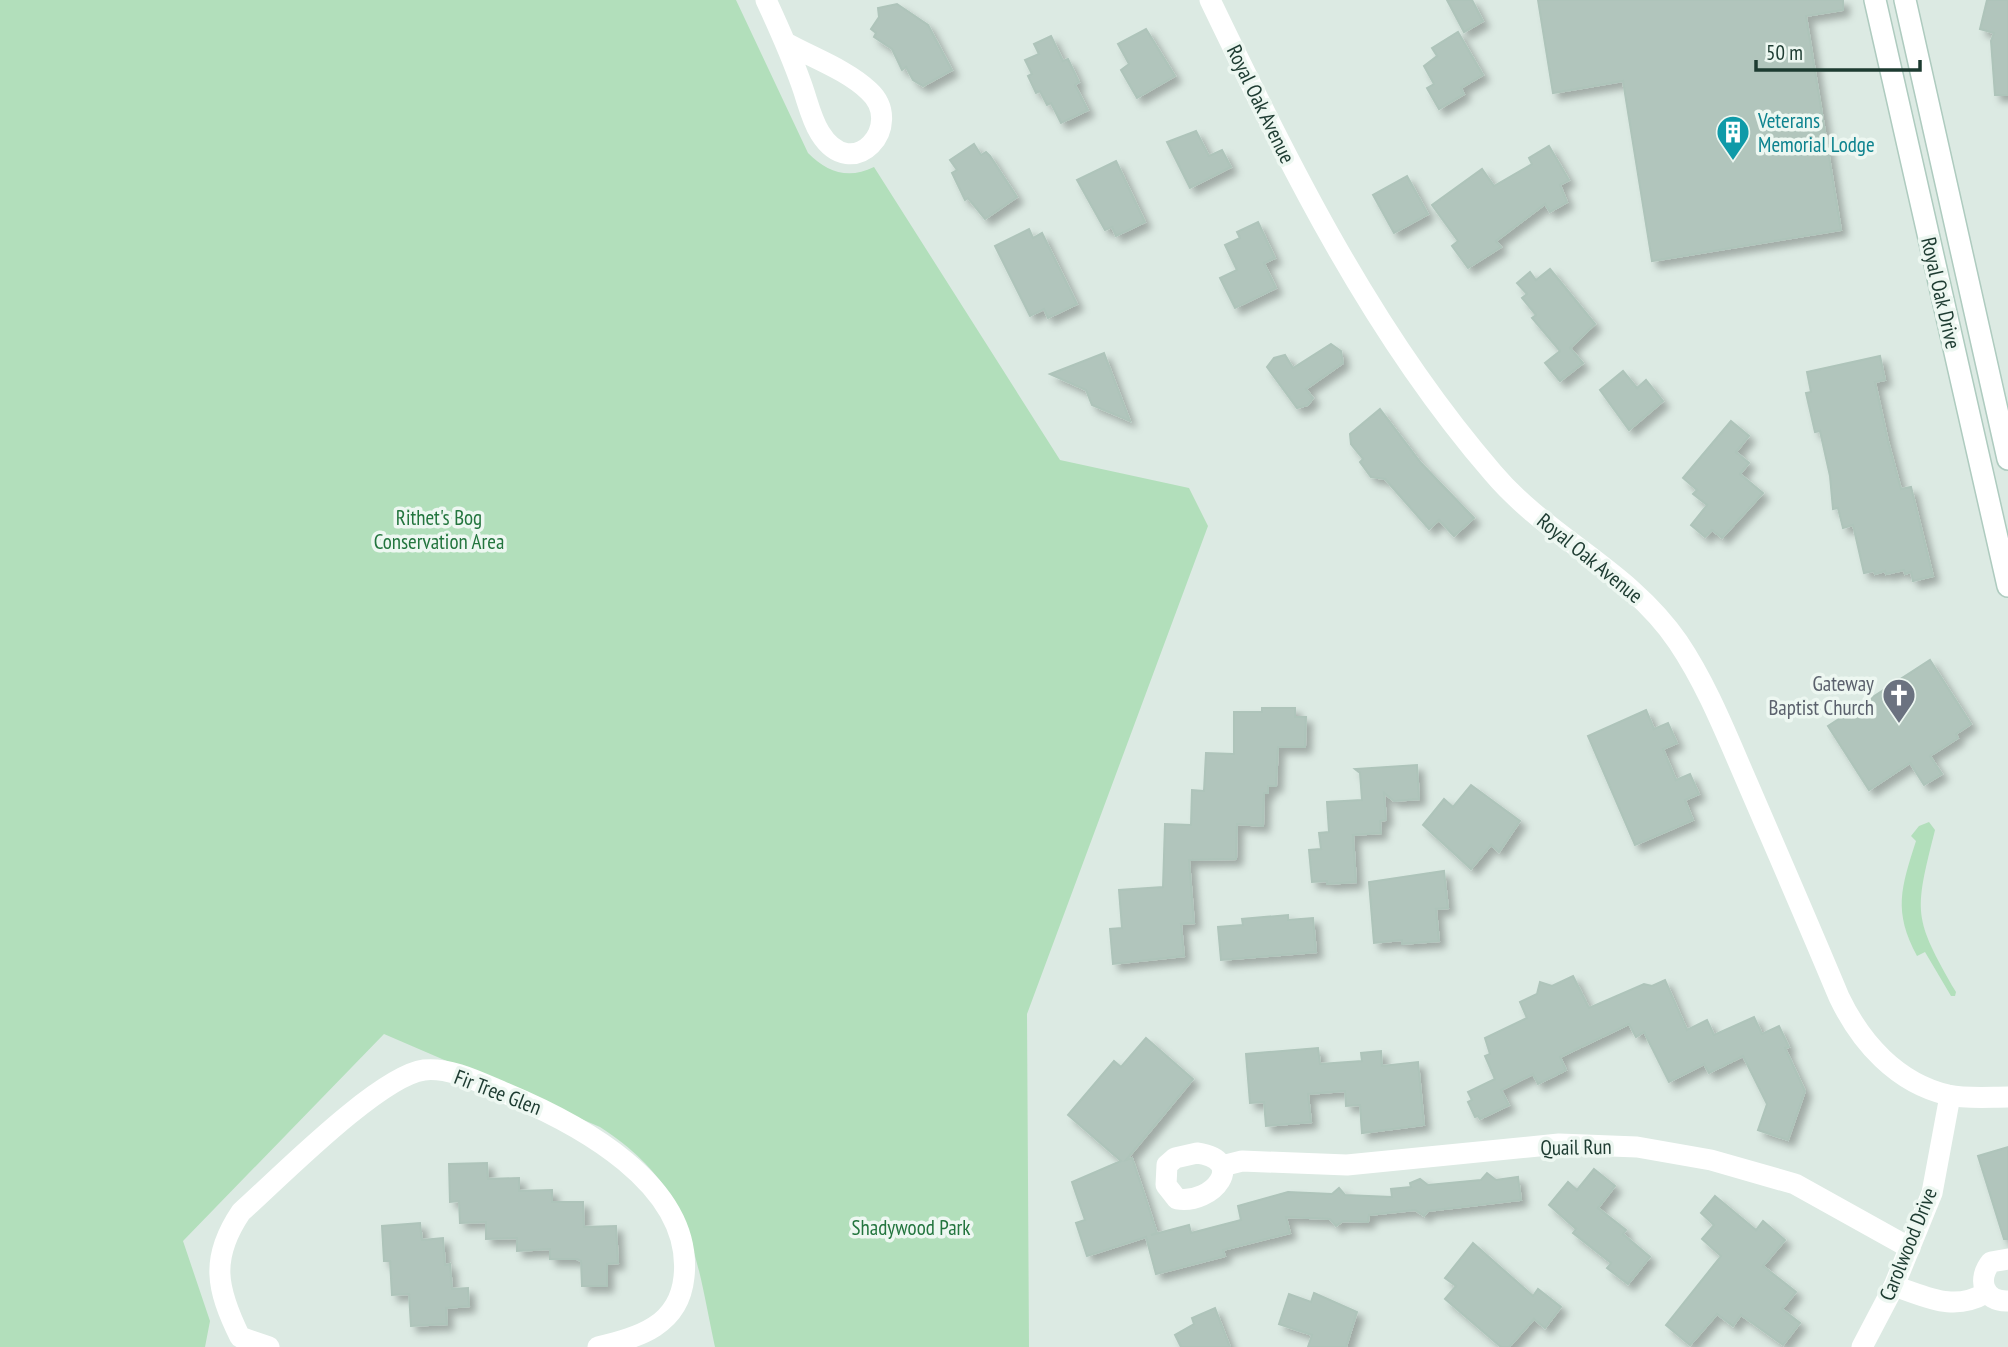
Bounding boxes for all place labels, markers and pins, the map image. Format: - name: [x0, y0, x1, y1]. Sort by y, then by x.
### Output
- place label: Veterans Memorial Lodge: [1757, 107, 1875, 158]
- building icon: Veterans Memorial Lodge: [1714, 113, 1752, 162]
- place label: Gateway Baptist Church: [1768, 670, 1874, 721]
- church icon: Gateway Baptist Church: [1880, 676, 1918, 725]

